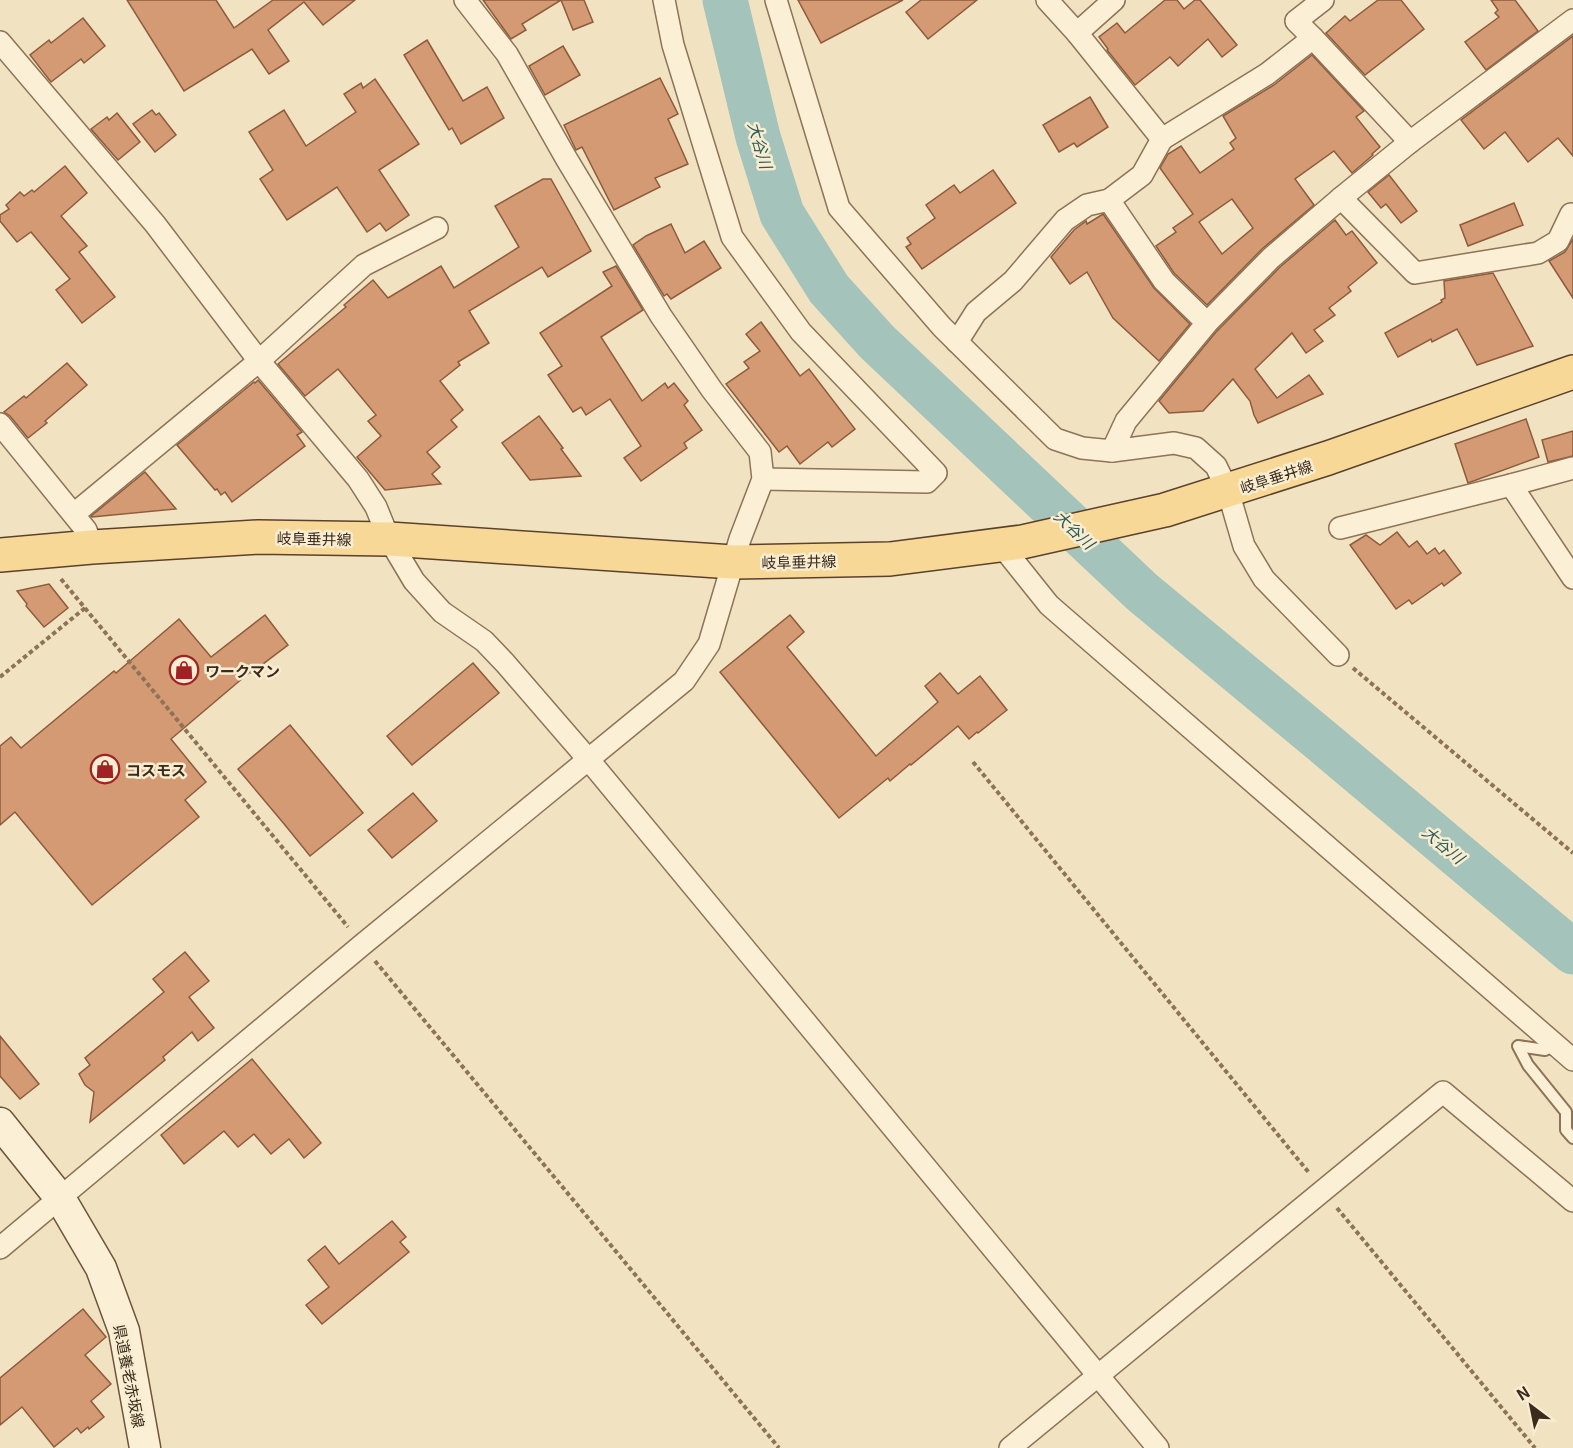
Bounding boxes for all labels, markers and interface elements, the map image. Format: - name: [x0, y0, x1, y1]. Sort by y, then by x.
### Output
- water label: 大谷川: [743, 119, 780, 173]
- street label: 岐阜垂井線: [1237, 454, 1315, 498]
- water label: 大谷川: [1049, 504, 1102, 556]
- street label: 岐阜垂井線: [276, 527, 352, 549]
- street label: 岐阜垂井線: [761, 550, 837, 572]
- shop icon: ワークマン: [168, 654, 200, 686]
- place label: ワークマン: [205, 660, 280, 681]
- shop icon: コスモス: [89, 753, 121, 785]
- place label: コスモス: [126, 759, 186, 780]
- water label: 大谷川: [1418, 819, 1472, 870]
- street label: 県道養老赤坂線: [110, 1322, 150, 1430]
- north arrow: [1501, 1376, 1561, 1436]
- text: N: [1511, 1379, 1534, 1406]

